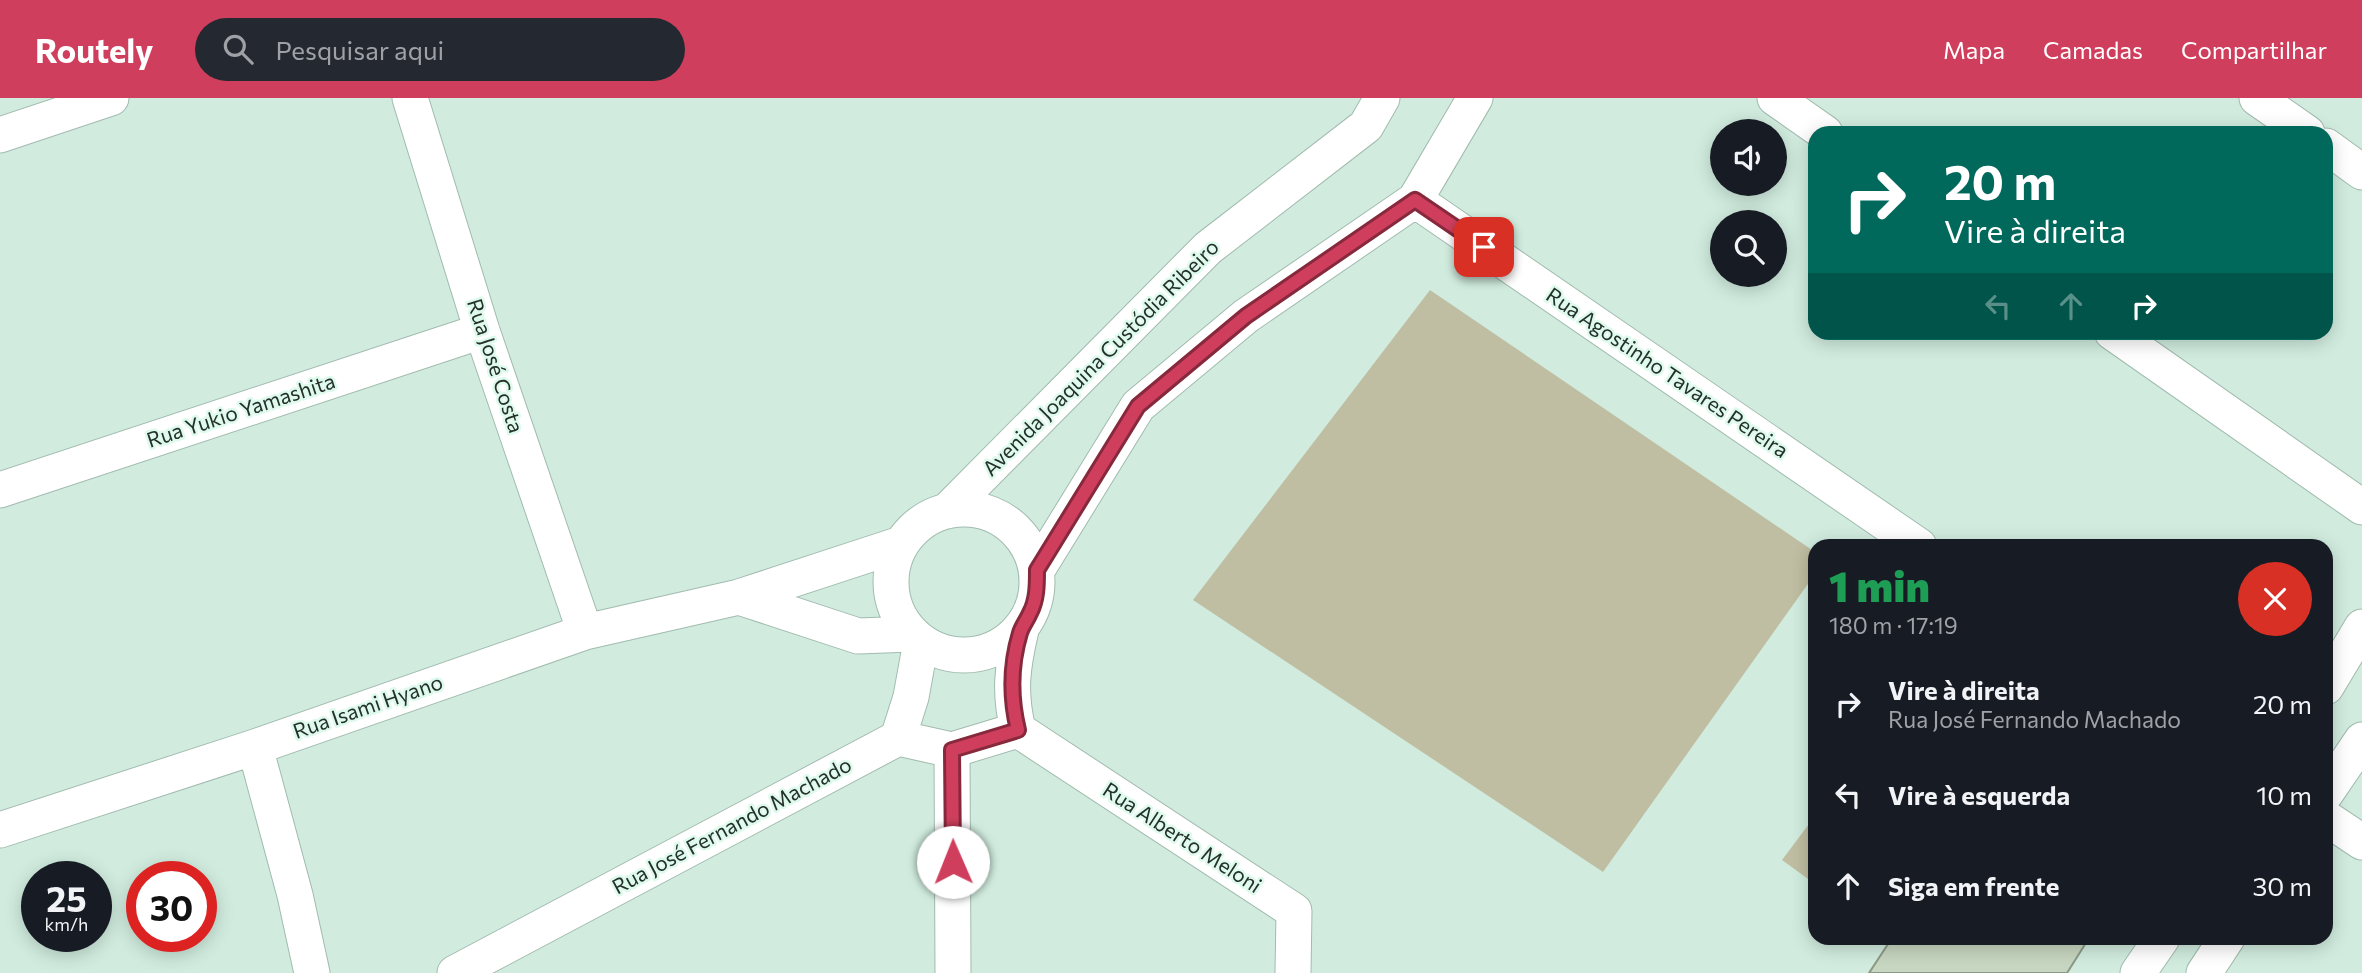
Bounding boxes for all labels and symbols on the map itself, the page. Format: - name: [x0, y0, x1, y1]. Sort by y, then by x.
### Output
- pin: [1454, 217, 1514, 277]
- street label: Avenida Joaquina Custódia Ribeiro: [977, 234, 1223, 480]
- street label: Rua Agostinho Tavares Pereira: [1542, 281, 1794, 462]
- street label: Rua José Costa: [463, 295, 530, 436]
- street label: Rua Yukio Yamashita: [143, 367, 338, 452]
- street label: Rua Isami Hyano: [289, 668, 446, 743]
- street label: Rua José Fernando Machado: [607, 751, 855, 899]
- street label: Rua Alberto Meloni: [1099, 776, 1267, 897]
- position arrow: [916, 825, 990, 899]
- speed limit sign: 30: [126, 861, 217, 952]

